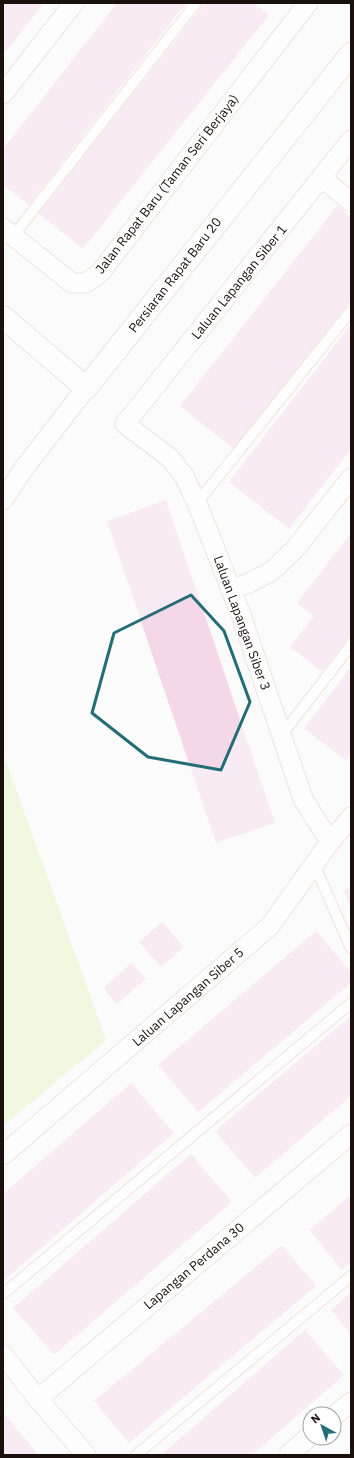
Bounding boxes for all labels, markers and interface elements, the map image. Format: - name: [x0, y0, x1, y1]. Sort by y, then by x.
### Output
- street label: Jalan Rapat Baru (Taman Seri Berjaya): [92, 91, 242, 277]
- street label: Persiaran Rapat Baru 20: [125, 214, 225, 336]
- street label: Laluan Lapangan Siber 1: [188, 221, 291, 343]
- street label: Laluan Lapangan Siber 3: [210, 553, 274, 693]
- street label: Laluan Lapangan Siber 5: [129, 944, 247, 1050]
- street label: Lapangan Perdana 30: [140, 1219, 248, 1313]
- north arrow: [302, 1406, 342, 1446]
- text: N: [308, 1410, 323, 1426]

